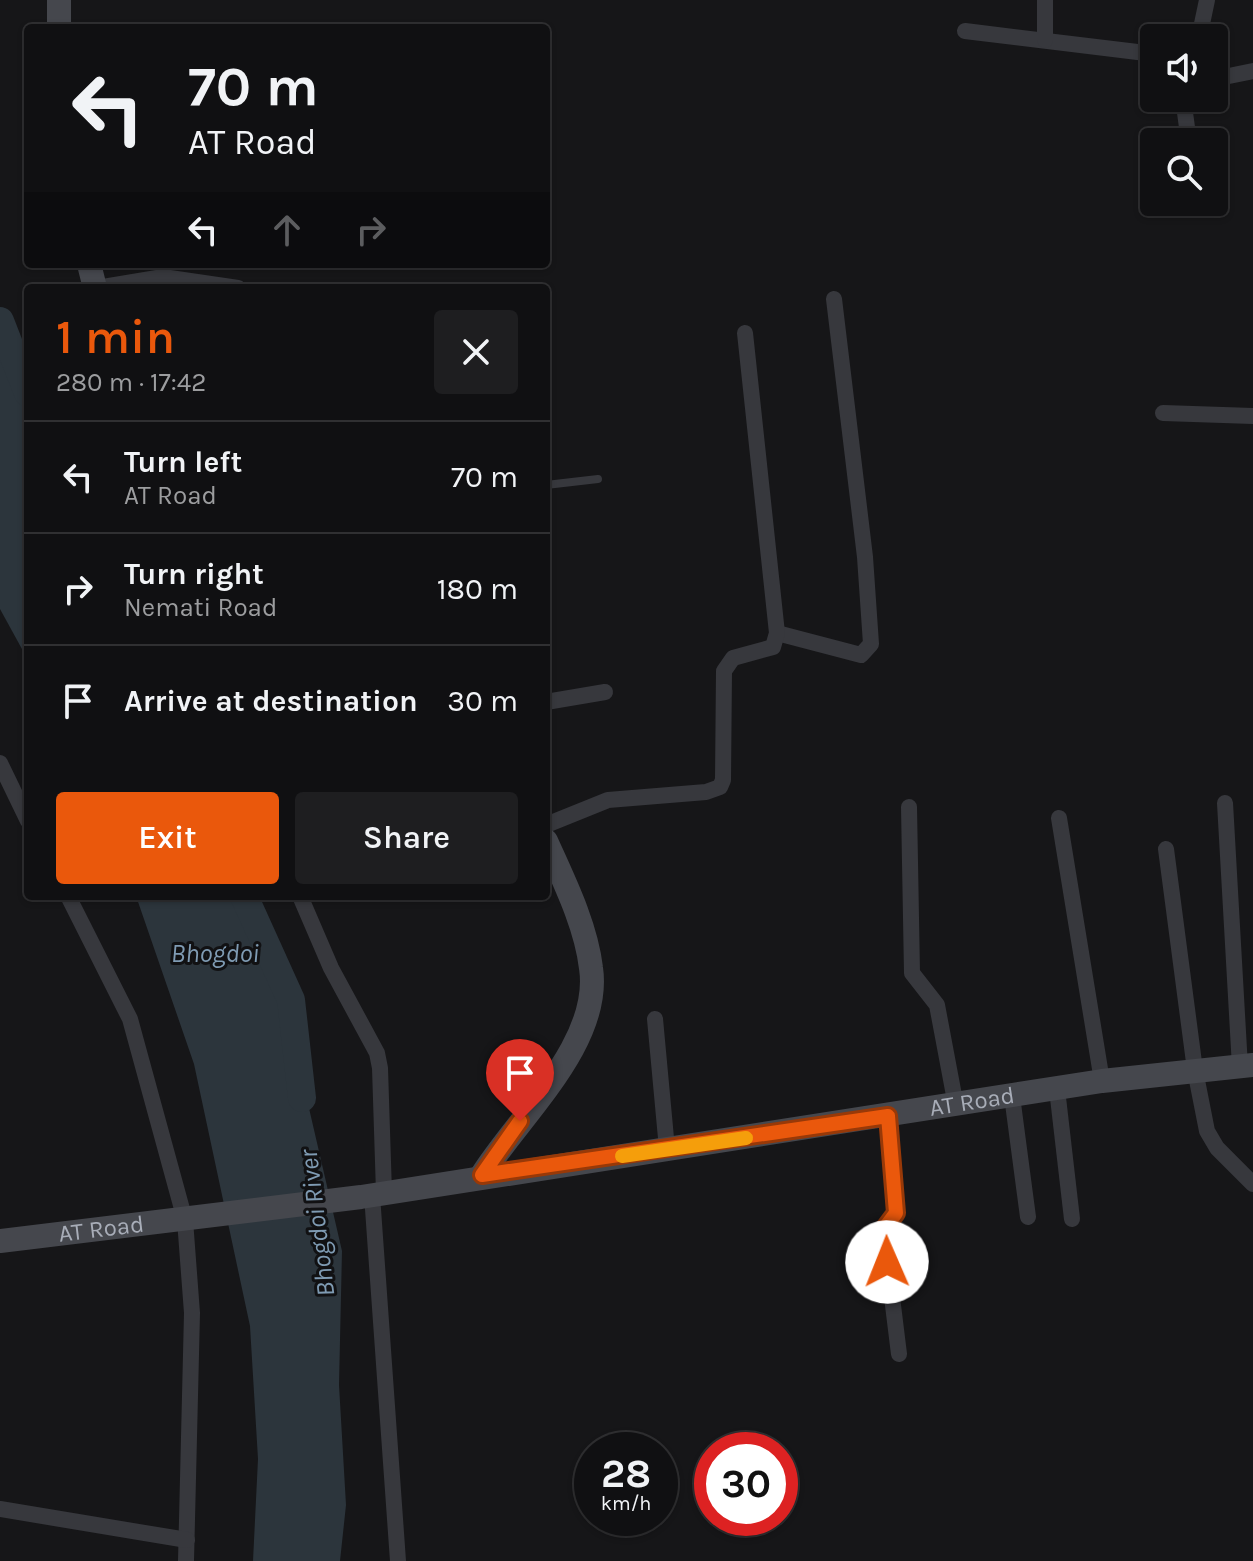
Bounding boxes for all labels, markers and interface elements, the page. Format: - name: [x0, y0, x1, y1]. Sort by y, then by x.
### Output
- map controls: [1140, 24, 1228, 216]
- button: sound: [1140, 24, 1228, 112]
- text: 70 m: [188, 54, 319, 119]
- icon: left: [56, 56, 160, 160]
- text: AT Road: [188, 121, 317, 163]
- button: search: [1140, 128, 1228, 216]
- icon: left: [181, 208, 225, 252]
- icon: ahead: [265, 208, 309, 252]
- icon: right: [349, 208, 393, 252]
- text: 1 min: [56, 309, 175, 365]
- button: close: [434, 310, 518, 394]
- text: 280 m · 17:42: [56, 367, 206, 398]
- text: Turn left: [124, 444, 242, 480]
- icon: left: [56, 455, 100, 499]
- text: 70 m: [451, 459, 518, 495]
- text: AT Road: [124, 480, 217, 511]
- text: Turn right: [124, 556, 264, 592]
- icon: right: [56, 567, 100, 611]
- text: 180 m: [437, 571, 518, 607]
- text: Nemati Road: [124, 592, 277, 623]
- icon: arrive: [56, 679, 100, 723]
- text: Arrive at destination: [124, 683, 418, 719]
- text: 30 m: [447, 683, 518, 719]
- button: Exit: [56, 792, 279, 884]
- button: Share: [295, 792, 518, 884]
- water label: Bhogdoi: [171, 938, 259, 969]
- pin: [486, 1039, 554, 1121]
- icon: arrive: [498, 1051, 542, 1095]
- street label: AT Road: [927, 1081, 1016, 1122]
- water label: Bhogdoi River: [292, 1147, 341, 1298]
- street label: AT Road: [57, 1210, 146, 1248]
- position arrow: [845, 1220, 929, 1304]
- speed limit sign: 30: [694, 1432, 798, 1536]
- text: 28: [601, 1450, 651, 1497]
- text: km/h: [601, 1492, 651, 1515]

